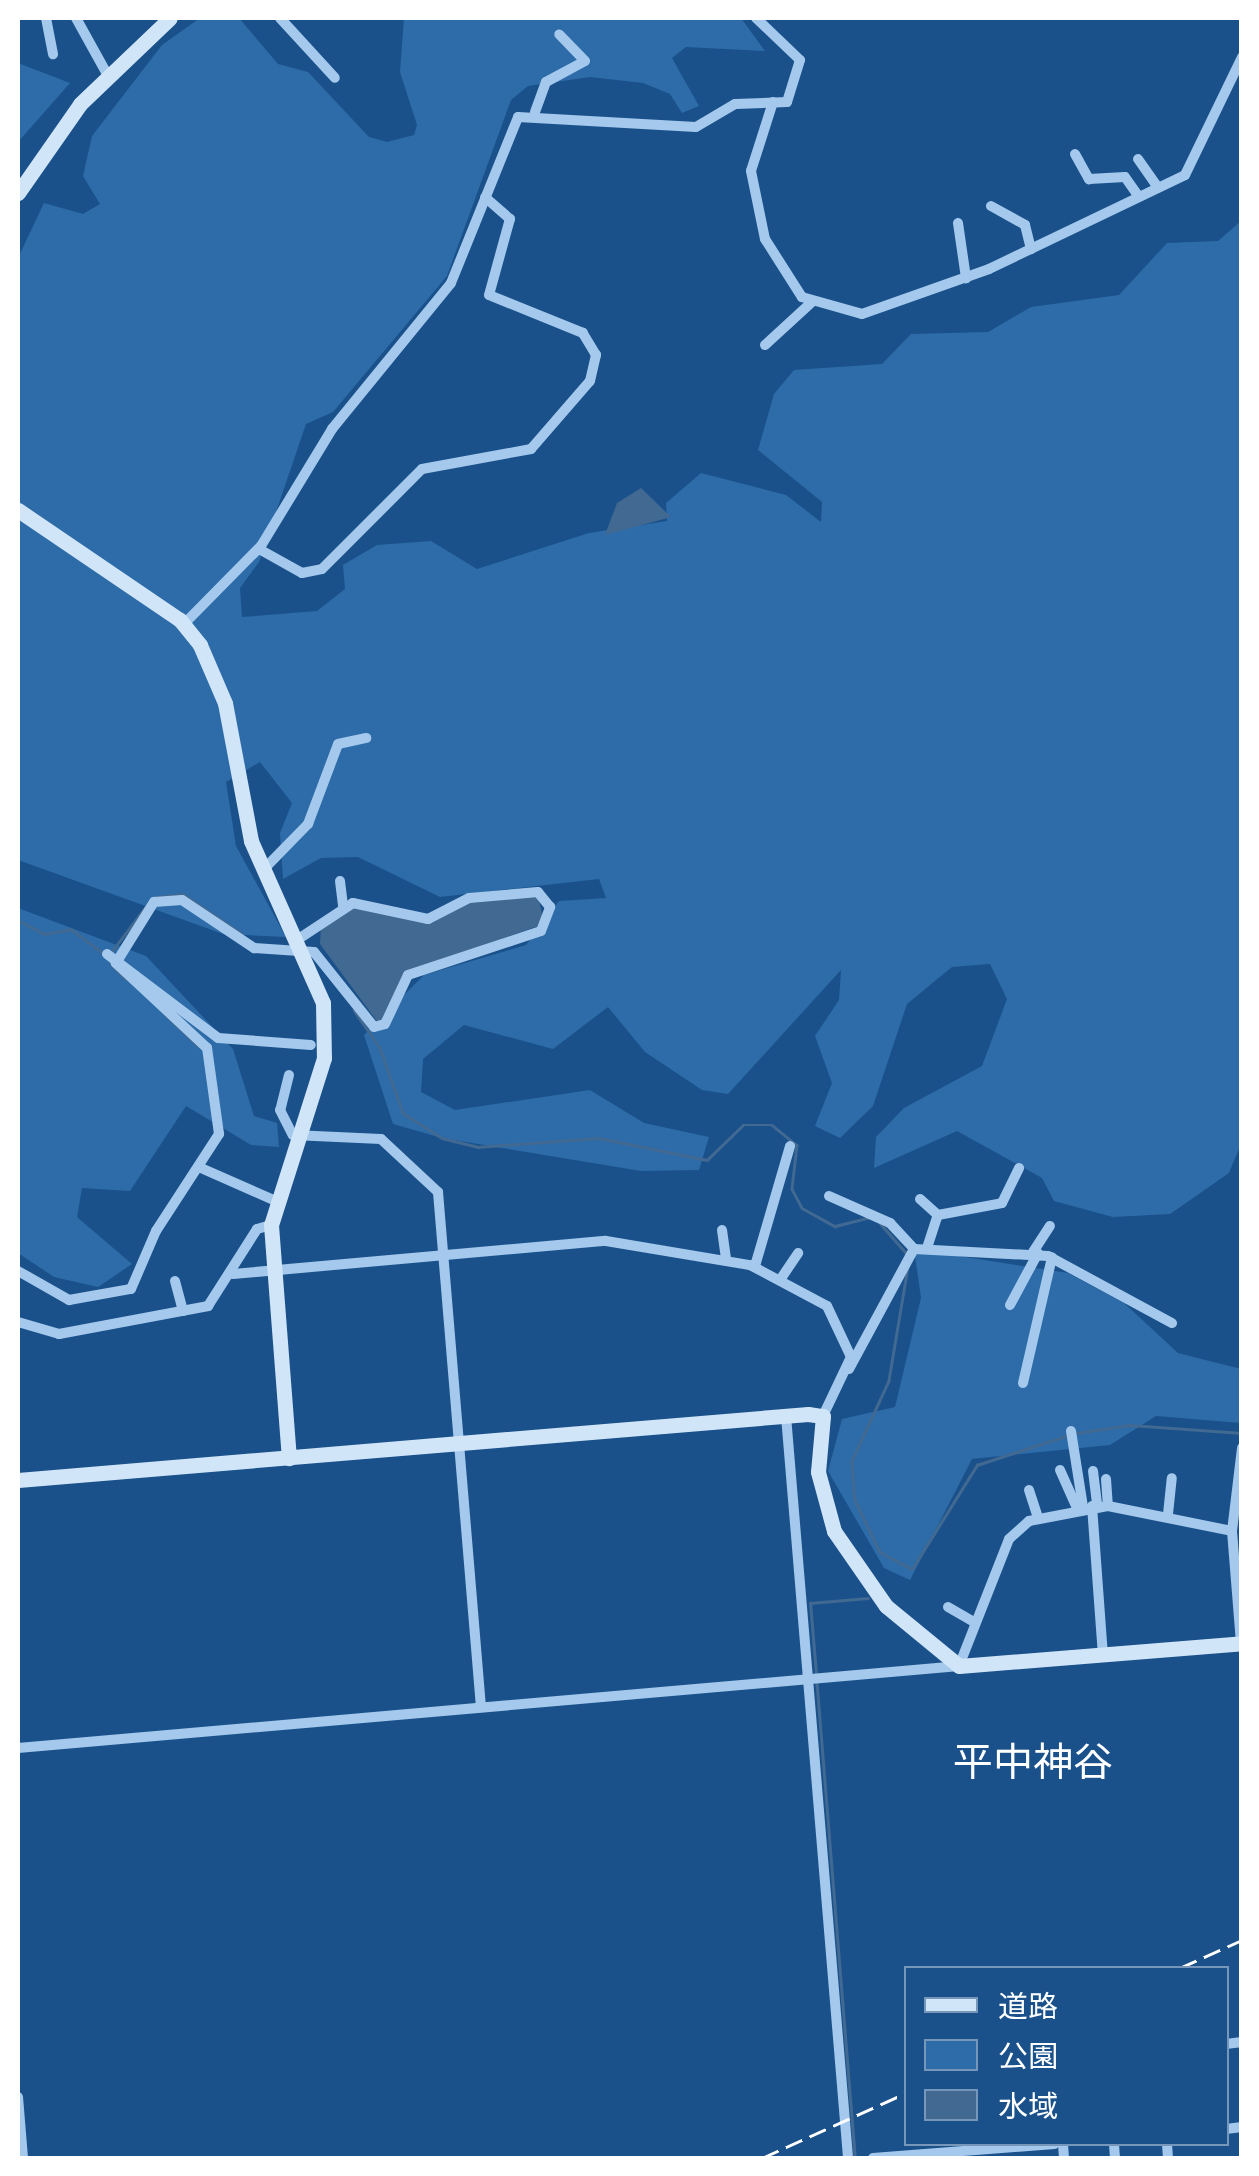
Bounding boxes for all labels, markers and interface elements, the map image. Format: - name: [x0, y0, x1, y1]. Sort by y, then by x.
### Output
- district label: 平中神谷: [953, 1738, 1113, 1786]
- legend: [904, 1966, 1229, 2146]
- text: 道路: [998, 1985, 1058, 2028]
- text: 公園: [998, 2035, 1058, 2078]
- text: 水域: [998, 2085, 1058, 2128]

